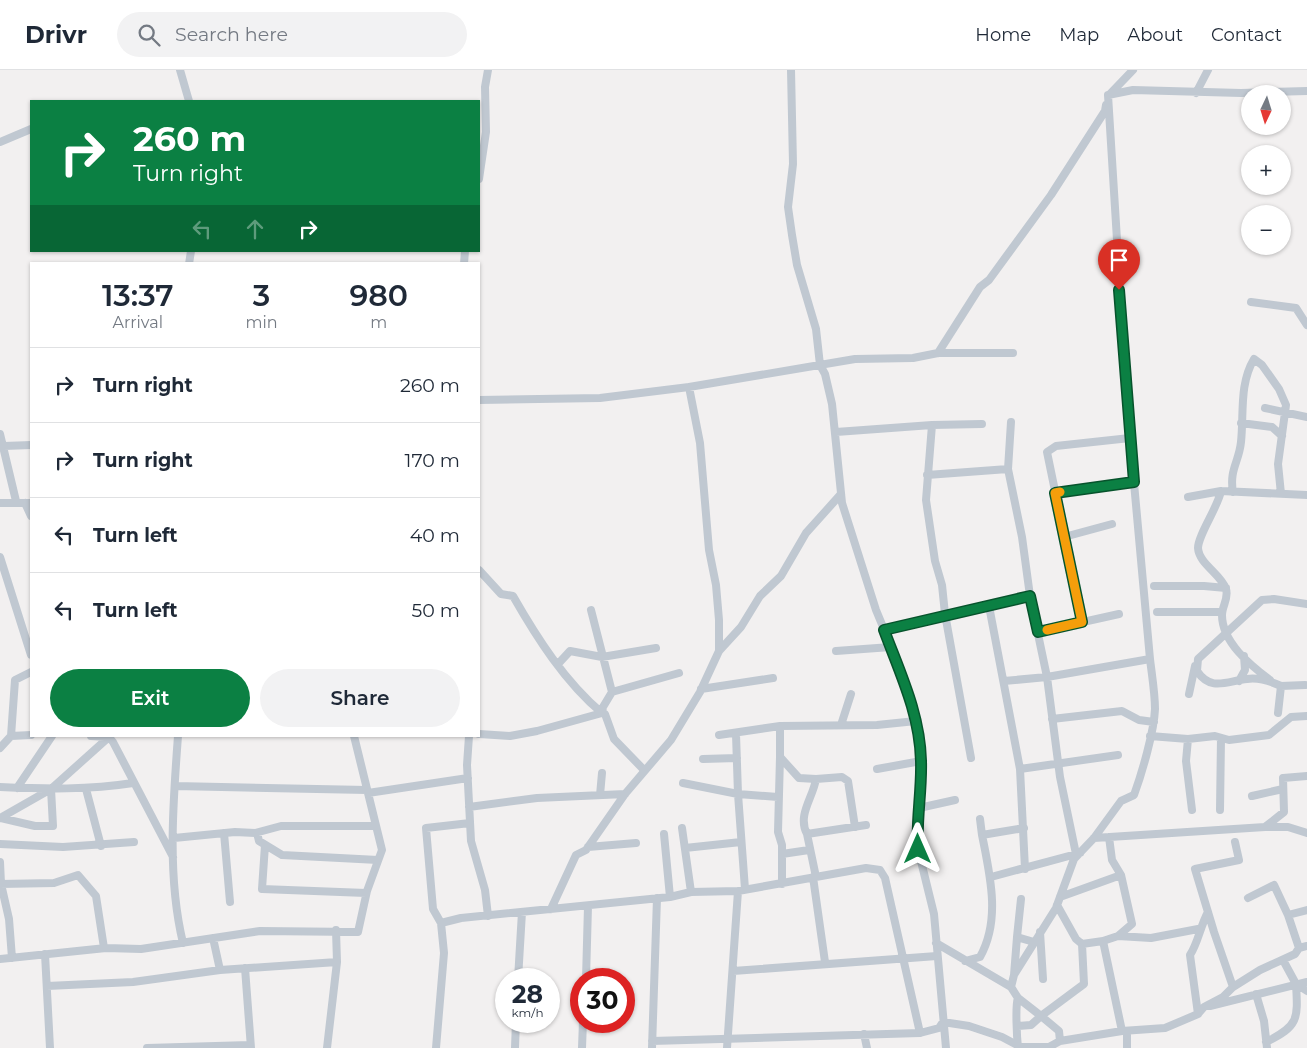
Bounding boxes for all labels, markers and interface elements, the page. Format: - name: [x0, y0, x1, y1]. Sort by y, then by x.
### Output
- search box: [117, 12, 467, 57]
- text: Drivr: [25, 20, 87, 49]
- icon: search: [135, 21, 163, 49]
- text: Search here: [175, 23, 288, 46]
- text: Home: [975, 24, 1031, 46]
- text: Map: [1059, 24, 1099, 46]
- text: About: [1127, 24, 1183, 46]
- text: Contact: [1211, 24, 1282, 46]
- north arrow: [1241, 85, 1291, 135]
- map controls: [1241, 85, 1291, 255]
- text: 260 m: [133, 117, 246, 160]
- icon: right: [50, 120, 115, 185]
- button: +: [1241, 145, 1291, 195]
- text: Turn right: [133, 160, 243, 187]
- button: −: [1241, 205, 1291, 255]
- icon: left: [188, 215, 216, 243]
- icon: ahead: [241, 215, 269, 243]
- icon: right: [294, 215, 322, 243]
- pin: [1098, 239, 1140, 290]
- icon: arrive: [1105, 246, 1133, 274]
- text: 13:37: [102, 277, 174, 314]
- text: 3: [253, 277, 270, 314]
- text: 980: [349, 277, 408, 314]
- text: Arrival: [112, 313, 163, 332]
- text: min: [245, 313, 278, 332]
- text: m: [370, 313, 387, 332]
- icon: right: [50, 371, 78, 399]
- text: Turn right: [93, 374, 193, 397]
- text: 260 m: [400, 374, 460, 397]
- icon: right: [50, 446, 78, 474]
- text: Turn right: [93, 449, 193, 472]
- text: 170 m: [405, 449, 460, 472]
- icon: left: [50, 521, 78, 549]
- text: Turn left: [93, 524, 178, 547]
- text: 40 m: [410, 524, 460, 547]
- icon: left: [50, 596, 78, 624]
- text: Turn left: [93, 599, 178, 622]
- text: 50 m: [412, 599, 460, 622]
- button: Exit: [50, 669, 250, 727]
- button: Share: [260, 669, 460, 727]
- position arrow: [891, 822, 943, 874]
- speed limit sign: 30: [570, 968, 635, 1033]
- text: 28: [512, 979, 543, 1009]
- text: km/h: [511, 1005, 544, 1020]

